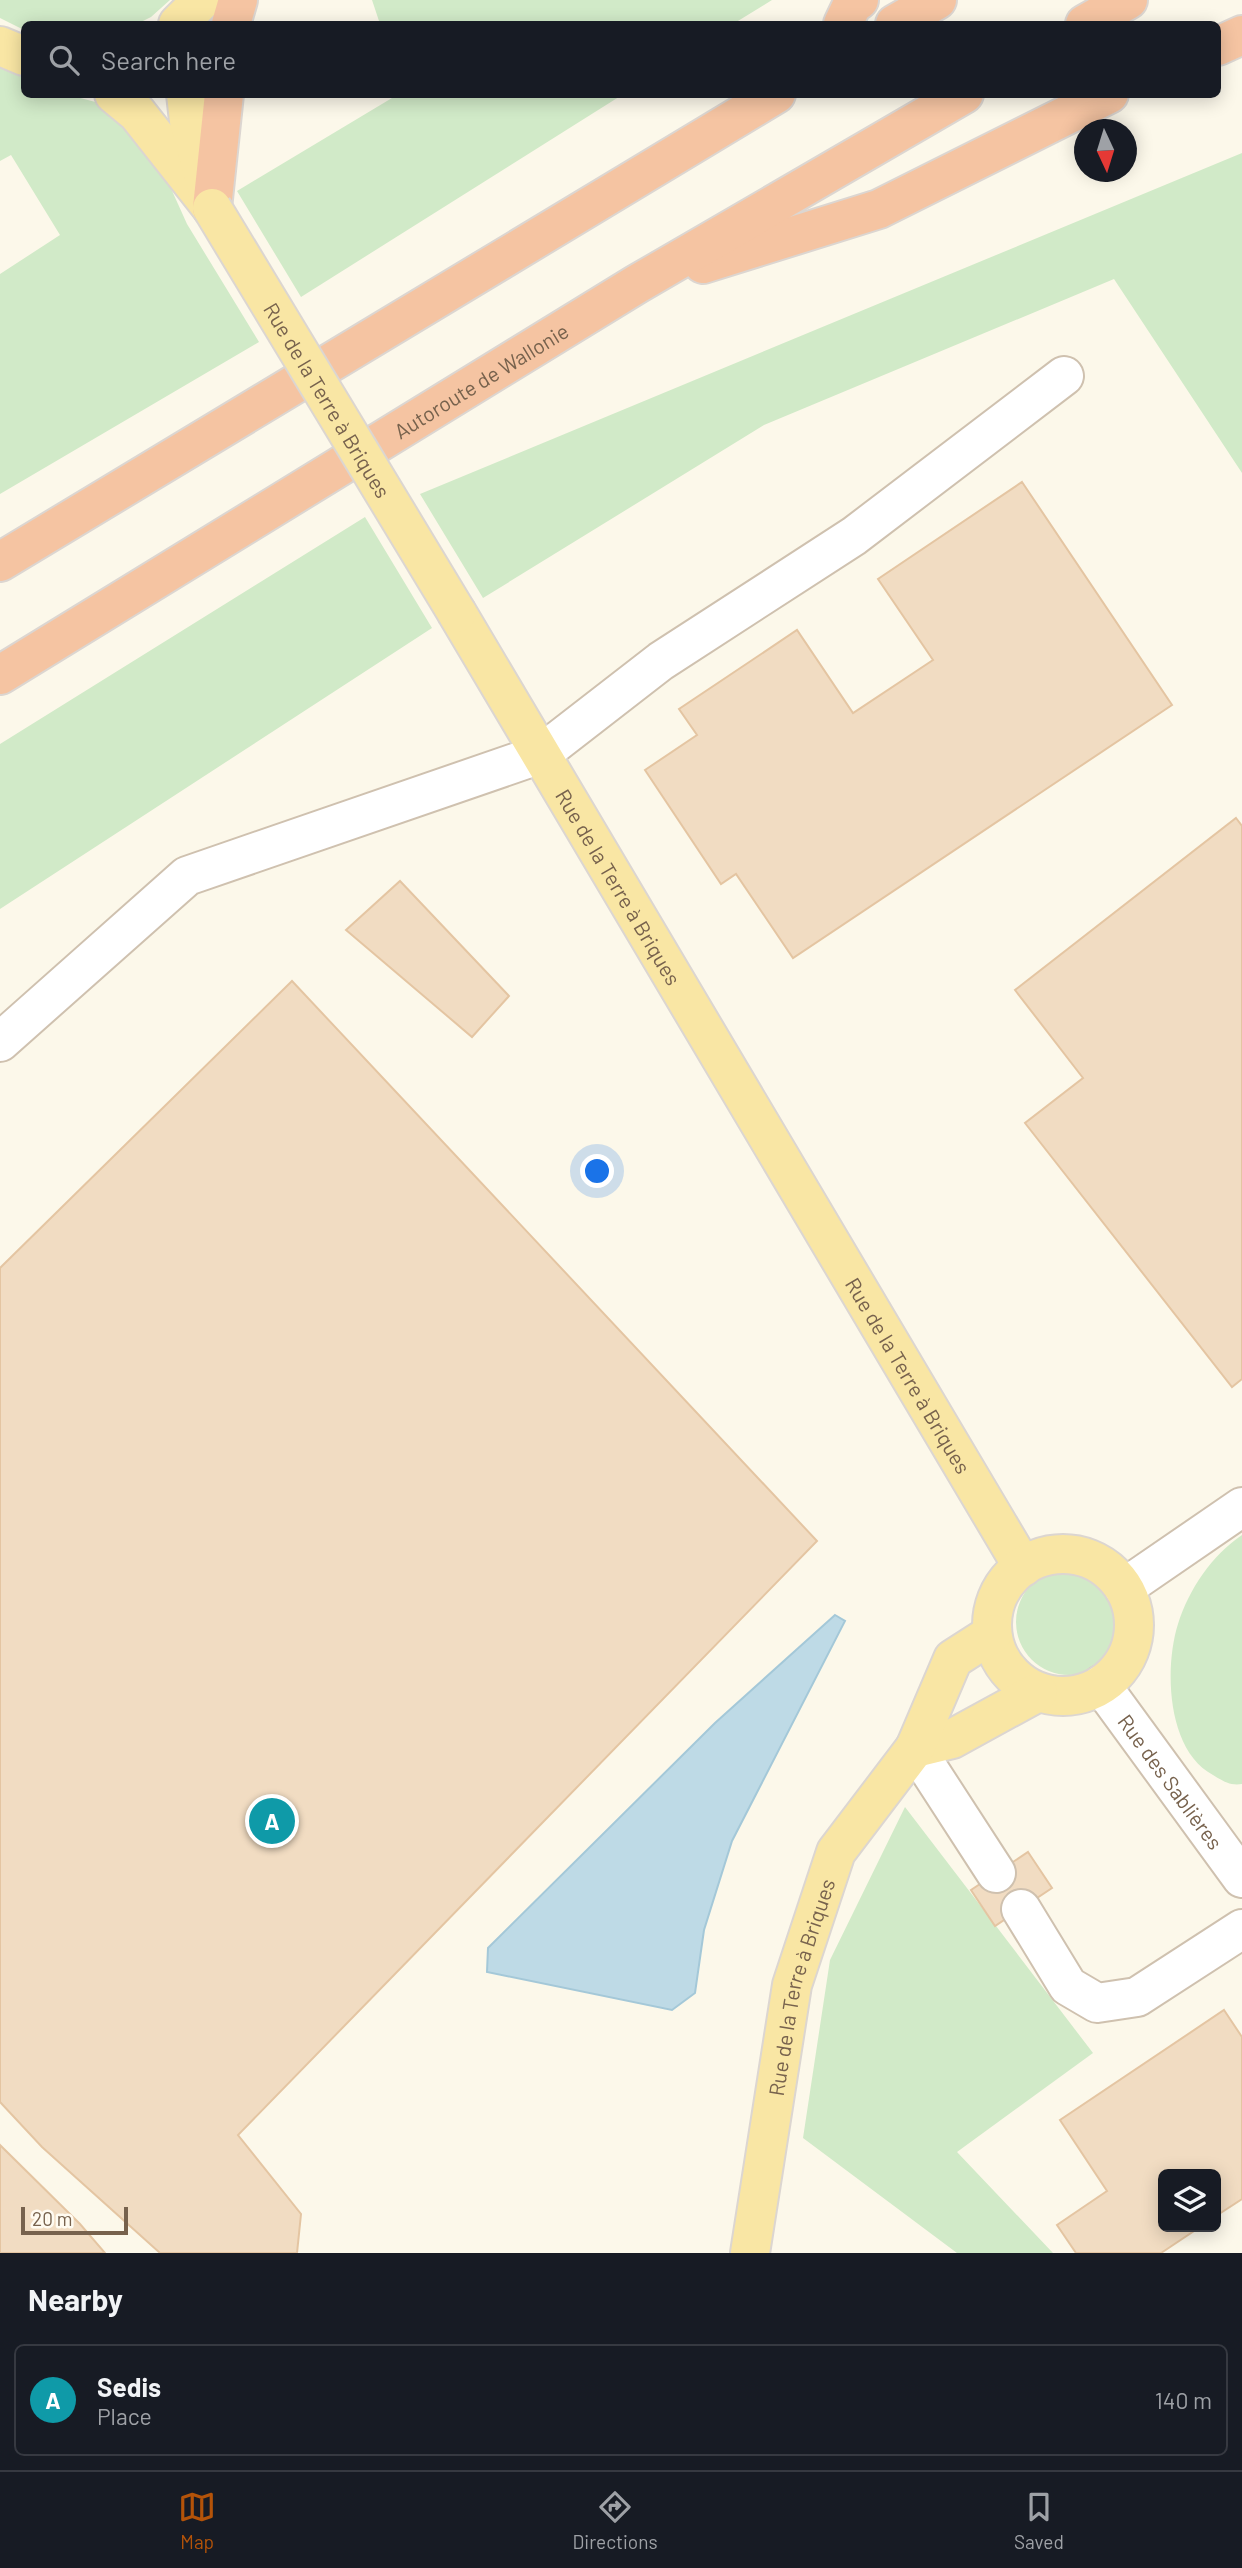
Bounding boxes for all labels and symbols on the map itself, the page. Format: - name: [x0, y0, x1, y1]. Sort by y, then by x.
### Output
- north arrow: [1074, 119, 1137, 182]
- street label: Rue de la Terre à Briques: [259, 298, 396, 502]
- street label: Autoroute de Wallonie: [389, 317, 572, 443]
- street label: Rue de la Terre à Briques: [551, 784, 687, 989]
- your location: [580, 1154, 614, 1188]
- street label: Rue de la Terre à Briques: [841, 1272, 977, 1478]
- street label: Rue des Sablières: [1114, 1709, 1229, 1853]
- pin: A: [249, 1795, 295, 1847]
- street label: Rue de la Terre à Briques: [762, 1875, 839, 2098]
- scale bar: [21, 2204, 128, 2236]

